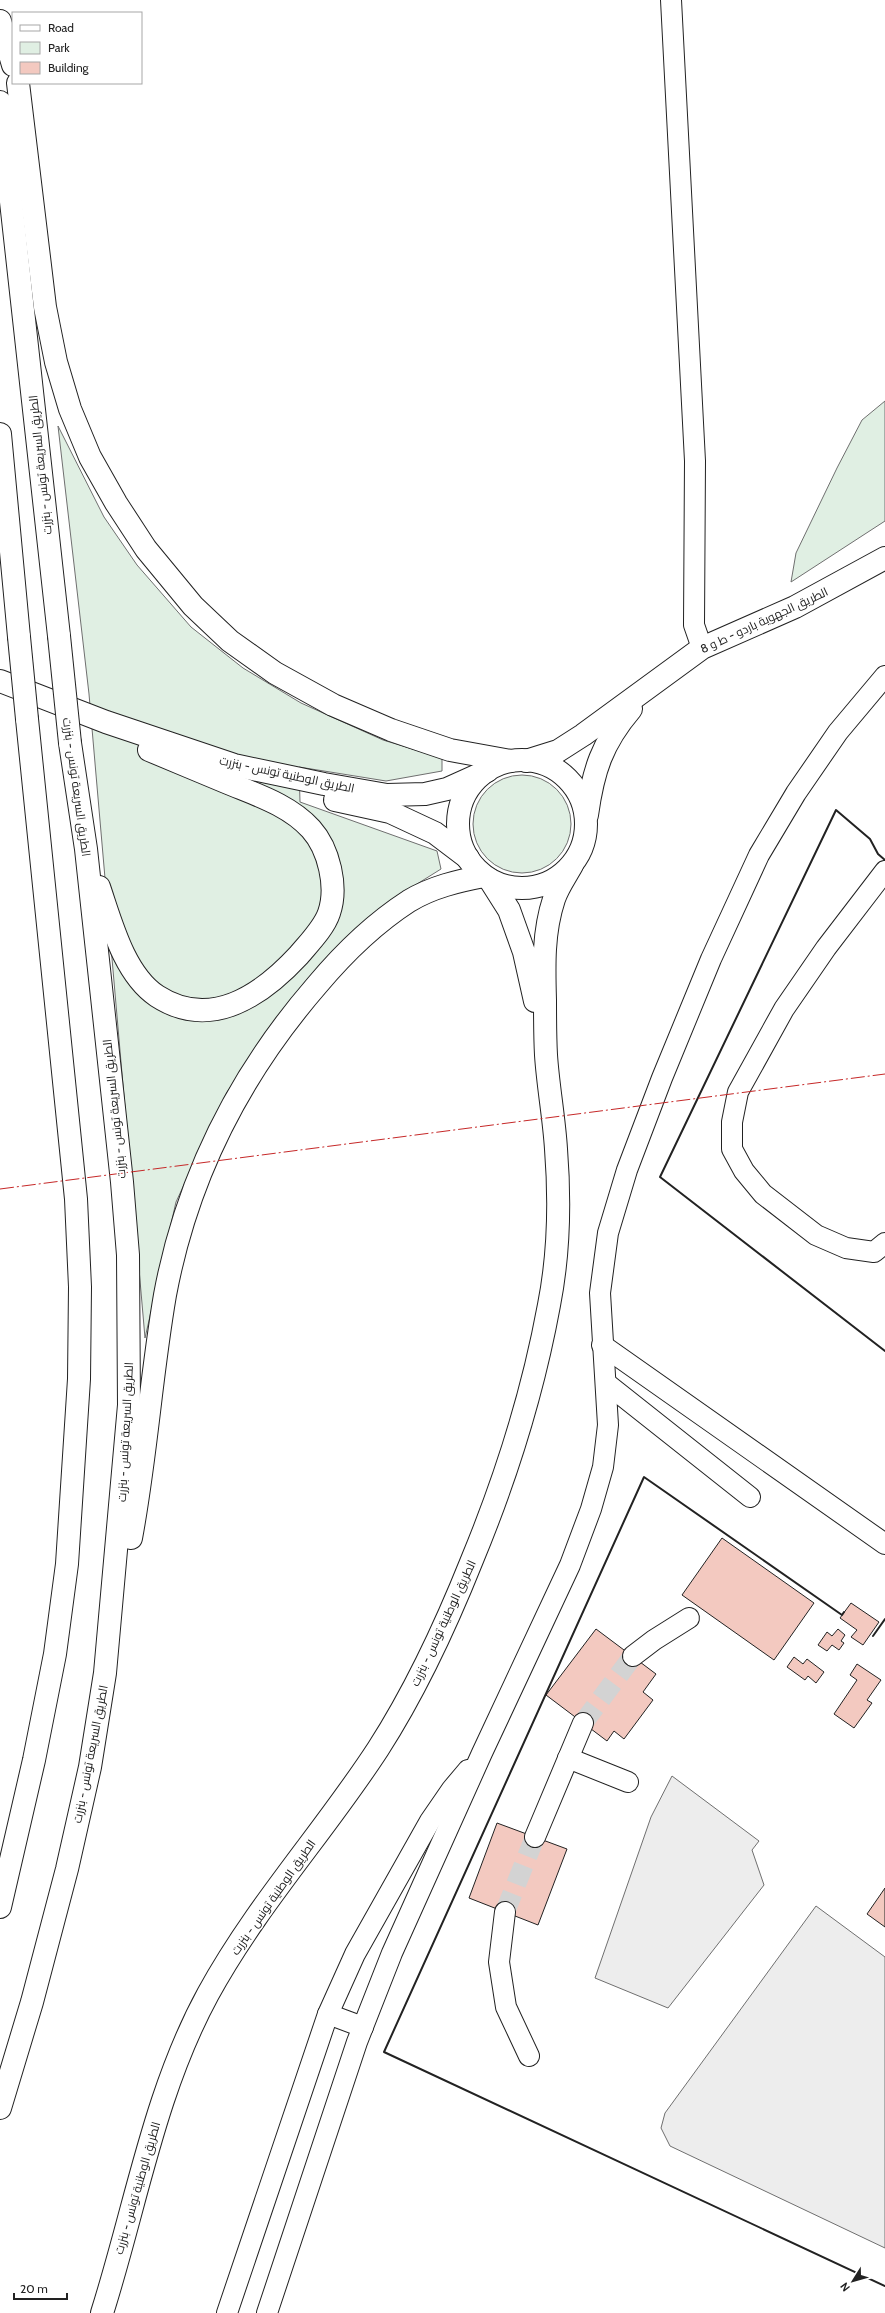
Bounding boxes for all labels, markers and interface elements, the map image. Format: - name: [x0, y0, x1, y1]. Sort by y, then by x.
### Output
- legend: [12, 12, 142, 84]
- text: Road: [48, 20, 74, 35]
- text: Park: [48, 40, 70, 55]
- text: Building: [48, 60, 90, 75]
- street label: الطريق السريعة تونس - بنزرت: [25, 395, 55, 535]
- street label: الطريق الجهوية باردو - ط و 8: [698, 584, 830, 656]
- street label: الطريق السريعة تونس - بنزرت: [60, 717, 94, 857]
- street label: الطريق الوطنية تونس - بنزرت: [218, 752, 356, 796]
- street label: الطريق السريعة تونس - بنزرت: [99, 1039, 129, 1179]
- street label: الطريق السريعة تونس - بنزرت: [114, 1362, 136, 1502]
- street label: الطريق الوطنية تونس - بنزرت: [407, 1557, 479, 1689]
- street label: الطريق السريعة تونس - بنزرت: [69, 1684, 111, 1824]
- street label: الطريق الوطنية تونس - بنزرت: [227, 1836, 319, 1958]
- street label: الطريق الوطنية تونس - بنزرت: [111, 2120, 163, 2256]
- north arrow: [833, 2261, 873, 2301]
- scale bar: [14, 2275, 67, 2301]
- text: N: [837, 2280, 853, 2294]
- text: 20 m: [20, 2281, 48, 2296]

